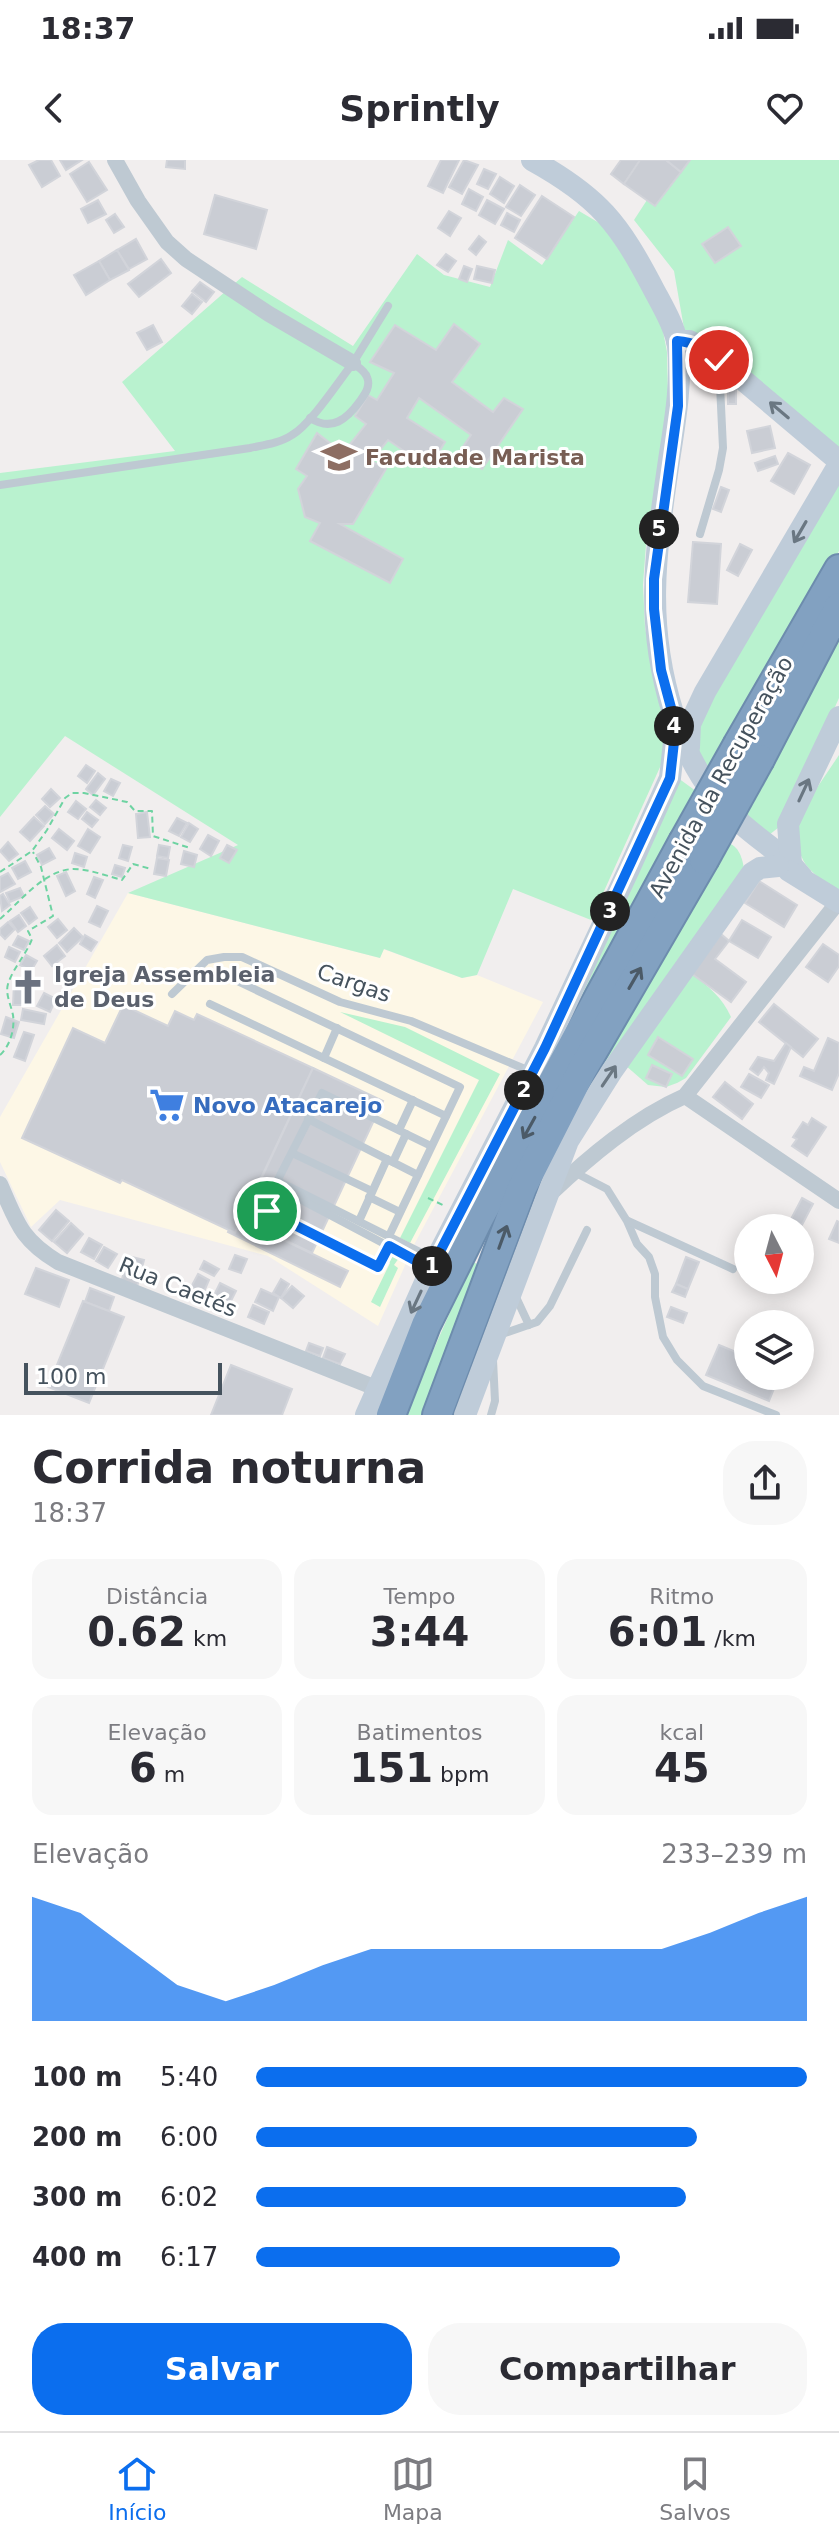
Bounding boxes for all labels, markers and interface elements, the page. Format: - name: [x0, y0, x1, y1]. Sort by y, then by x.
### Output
- text: 18:37: [40, 11, 136, 46]
- icon: back: [32, 86, 76, 130]
- icon: heart: [763, 86, 807, 130]
- text: Sprintly: [339, 88, 500, 129]
- pin: [685, 326, 753, 394]
- icon: check: [697, 338, 741, 382]
- one-way arrow: [770, 401, 790, 419]
- school or university icon: Facudade Marista: [320, 438, 358, 476]
- place label: Facudade Marista: [365, 445, 585, 470]
- pin: 5: [639, 509, 679, 549]
- text: 5: [651, 516, 667, 541]
- one-way arrow: [792, 520, 808, 543]
- street label: Avenida da Recuperação: [644, 652, 798, 902]
- pin: 4: [654, 706, 694, 746]
- text: 4: [666, 713, 682, 738]
- one-way arrow: [797, 778, 812, 802]
- pin: 3: [590, 891, 630, 931]
- text: 3: [602, 898, 618, 923]
- street label: Cargas: [314, 959, 394, 1007]
- place label: Igreja Assembleia de Deus: [54, 962, 275, 1012]
- one-way arrow: [627, 967, 643, 990]
- church icon: Igreja Assembleia de Deus: [9, 968, 47, 1006]
- one-way arrow: [601, 1065, 617, 1087]
- pin: 2: [504, 1070, 544, 1110]
- text: 2: [516, 1077, 532, 1102]
- supermarket icon: Novo Atacarejo: [148, 1086, 186, 1124]
- place label: Novo Atacarejo: [193, 1093, 382, 1118]
- one-way arrow: [521, 1115, 536, 1139]
- pin: [233, 1177, 301, 1245]
- icon: arrive: [245, 1189, 289, 1233]
- north arrow: [734, 1214, 814, 1294]
- map controls: [734, 1214, 814, 1390]
- one-way arrow: [497, 1225, 511, 1250]
- pin: 1: [412, 1246, 452, 1286]
- street label: Rua Caetés: [115, 1252, 241, 1322]
- text: 1: [424, 1253, 440, 1278]
- one-way arrow: [408, 1289, 423, 1313]
- button: layers: [734, 1310, 814, 1390]
- scale bar: [24, 1359, 222, 1395]
- text: 100 m: [36, 1364, 106, 1389]
- button: share: [723, 1441, 807, 1525]
- text: Corrida noturna: [32, 1442, 426, 1493]
- text: 18:37: [32, 1498, 107, 1528]
- text: Distância: [106, 1584, 208, 1609]
- text: Tempo: [383, 1584, 456, 1609]
- text: Ritmo: [649, 1584, 714, 1609]
- text: 0.62: [87, 1609, 186, 1655]
- text: 3:44: [370, 1609, 469, 1655]
- text: 6:01: [608, 1609, 707, 1655]
- text: km: [186, 1626, 227, 1651]
- text: /km: [707, 1626, 756, 1651]
- text: Elevação: [108, 1720, 207, 1745]
- text: Batimentos: [357, 1720, 482, 1745]
- text: kcal: [660, 1720, 704, 1745]
- text: 6: [129, 1745, 157, 1791]
- text: 151: [350, 1745, 433, 1791]
- text: 45: [654, 1745, 710, 1791]
- text: m: [157, 1762, 185, 1787]
- text: bpm: [433, 1762, 489, 1787]
- text: Elevação: [32, 1839, 149, 1869]
- text: 233–239 m: [661, 1839, 807, 1869]
- text: 100 m: [32, 2062, 122, 2092]
- text: 5:40: [160, 2062, 218, 2092]
- text: 200 m: [32, 2122, 122, 2152]
- text: 6:00: [160, 2122, 218, 2152]
- text: 300 m: [32, 2182, 122, 2212]
- text: 6:02: [160, 2182, 218, 2212]
- text: 400 m: [32, 2242, 122, 2272]
- text: 6:17: [160, 2242, 218, 2272]
- button: Salvar: [32, 2323, 412, 2415]
- button: Compartilhar: [428, 2323, 807, 2415]
- tab: Início: [108, 2452, 166, 2525]
- tab: Mapa: [383, 2452, 443, 2525]
- tab: Salvos: [659, 2452, 731, 2525]

